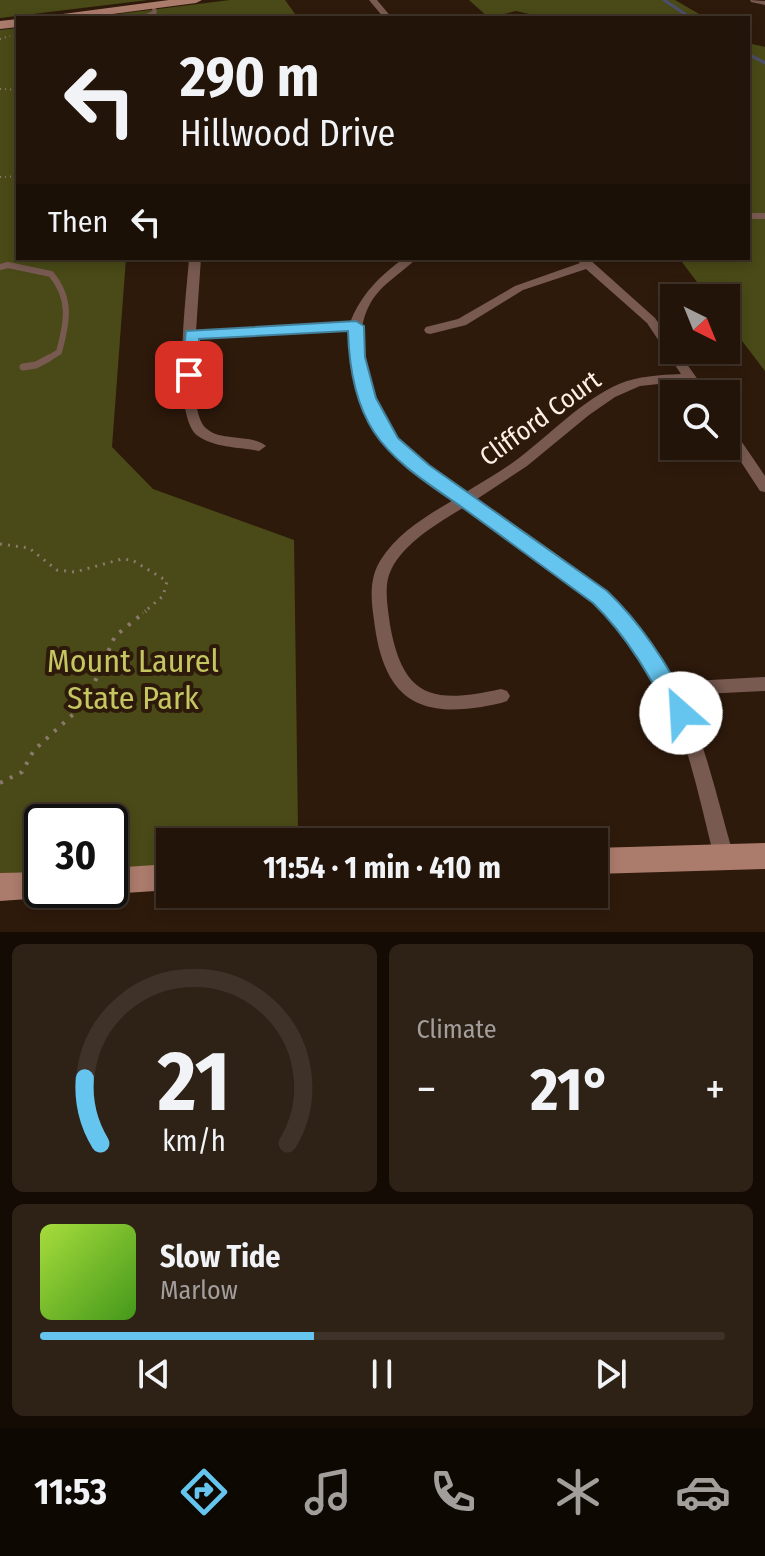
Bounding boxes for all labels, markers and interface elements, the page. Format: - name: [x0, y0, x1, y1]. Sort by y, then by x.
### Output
- text: 290 m: [180, 44, 320, 111]
- icon: left: [48, 48, 152, 152]
- text: Hillwood Drive: [180, 112, 395, 156]
- icon: left: [124, 200, 168, 244]
- text: Then: [48, 204, 108, 240]
- north arrow: [660, 284, 740, 364]
- map controls: [660, 284, 740, 460]
- pin: [155, 341, 223, 409]
- icon: arrive: [167, 353, 211, 397]
- street label: Clifford Court: [474, 364, 607, 473]
- button: search: [660, 380, 740, 460]
- park label: Mount Laurel State Park: [47, 642, 219, 717]
- position arrow: [639, 671, 723, 755]
- speed limit sign: 30: [24, 804, 128, 908]
- text: 11:54 · 1 min · 410 m: [263, 850, 501, 886]
- text: Climate: [417, 1014, 497, 1045]
- text: 21: [157, 1032, 230, 1132]
- text: 21°: [531, 1054, 611, 1126]
- text: −: [417, 1063, 436, 1116]
- text: +: [705, 1063, 725, 1116]
- text: km/h: [162, 1124, 226, 1159]
- text: Slow Tide: [160, 1239, 281, 1275]
- text: Marlow: [160, 1275, 238, 1306]
- icon: previous: [132, 1352, 176, 1396]
- icon: pause: [360, 1352, 404, 1396]
- icon: next: [589, 1352, 633, 1396]
- icon: directions: [176, 1464, 232, 1520]
- icon: music: [300, 1464, 356, 1520]
- icon: phone: [425, 1464, 481, 1520]
- icon: climate: [550, 1464, 606, 1520]
- icon: car: [675, 1464, 731, 1520]
- text: 11:53: [34, 1470, 107, 1514]

